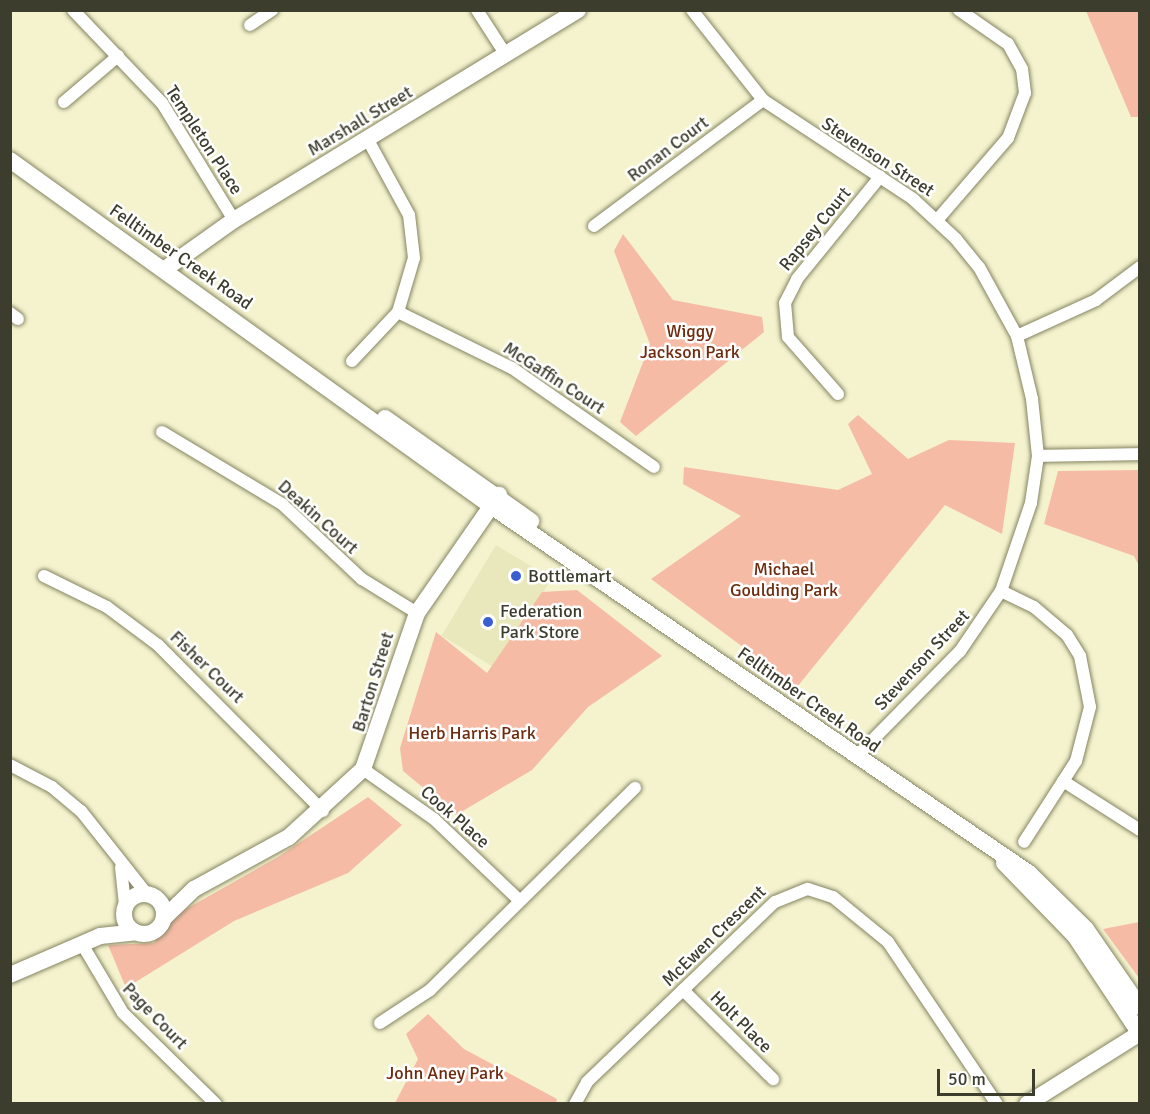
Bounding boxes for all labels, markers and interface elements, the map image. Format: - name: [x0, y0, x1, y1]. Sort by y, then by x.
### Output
- street label: Templeton Place: [161, 81, 247, 199]
- street label: Marshall Street: [304, 81, 416, 161]
- street label: Ronan Court: [623, 112, 713, 186]
- street label: Stevenson Street: [818, 113, 938, 201]
- street label: Rapsey Court: [775, 183, 855, 275]
- street label: Felltimber Creek Road: [105, 200, 257, 314]
- park label: Wiggy Jackson Park: [640, 321, 740, 364]
- street label: McGaffin Court: [499, 337, 609, 419]
- street label: Deakin Court: [273, 475, 363, 559]
- park label: Michael Goulding Park: [730, 559, 838, 602]
- place label: Bottlemart: [528, 565, 612, 587]
- marker: Bottlemart: [509, 569, 523, 583]
- place label: Federation Park Store: [500, 601, 582, 644]
- street label: Stevenson Street: [870, 605, 974, 715]
- marker: Federation Park Store: [481, 615, 495, 629]
- street label: Fisher Court: [165, 626, 249, 708]
- street label: Barton Street: [348, 630, 398, 734]
- street label: Felltimber Creek Road: [733, 643, 885, 757]
- park label: Herb Harris Park: [408, 722, 536, 744]
- street label: Cook Place: [416, 781, 494, 853]
- street label: McEwen Crescent: [658, 881, 770, 991]
- street label: Page Court: [118, 978, 192, 1054]
- street label: Holt Place: [706, 987, 776, 1057]
- scale bar: [940, 1057, 1038, 1095]
- park label: John Aney Park: [386, 1062, 504, 1084]
- text: 50 m: [948, 1068, 986, 1090]

